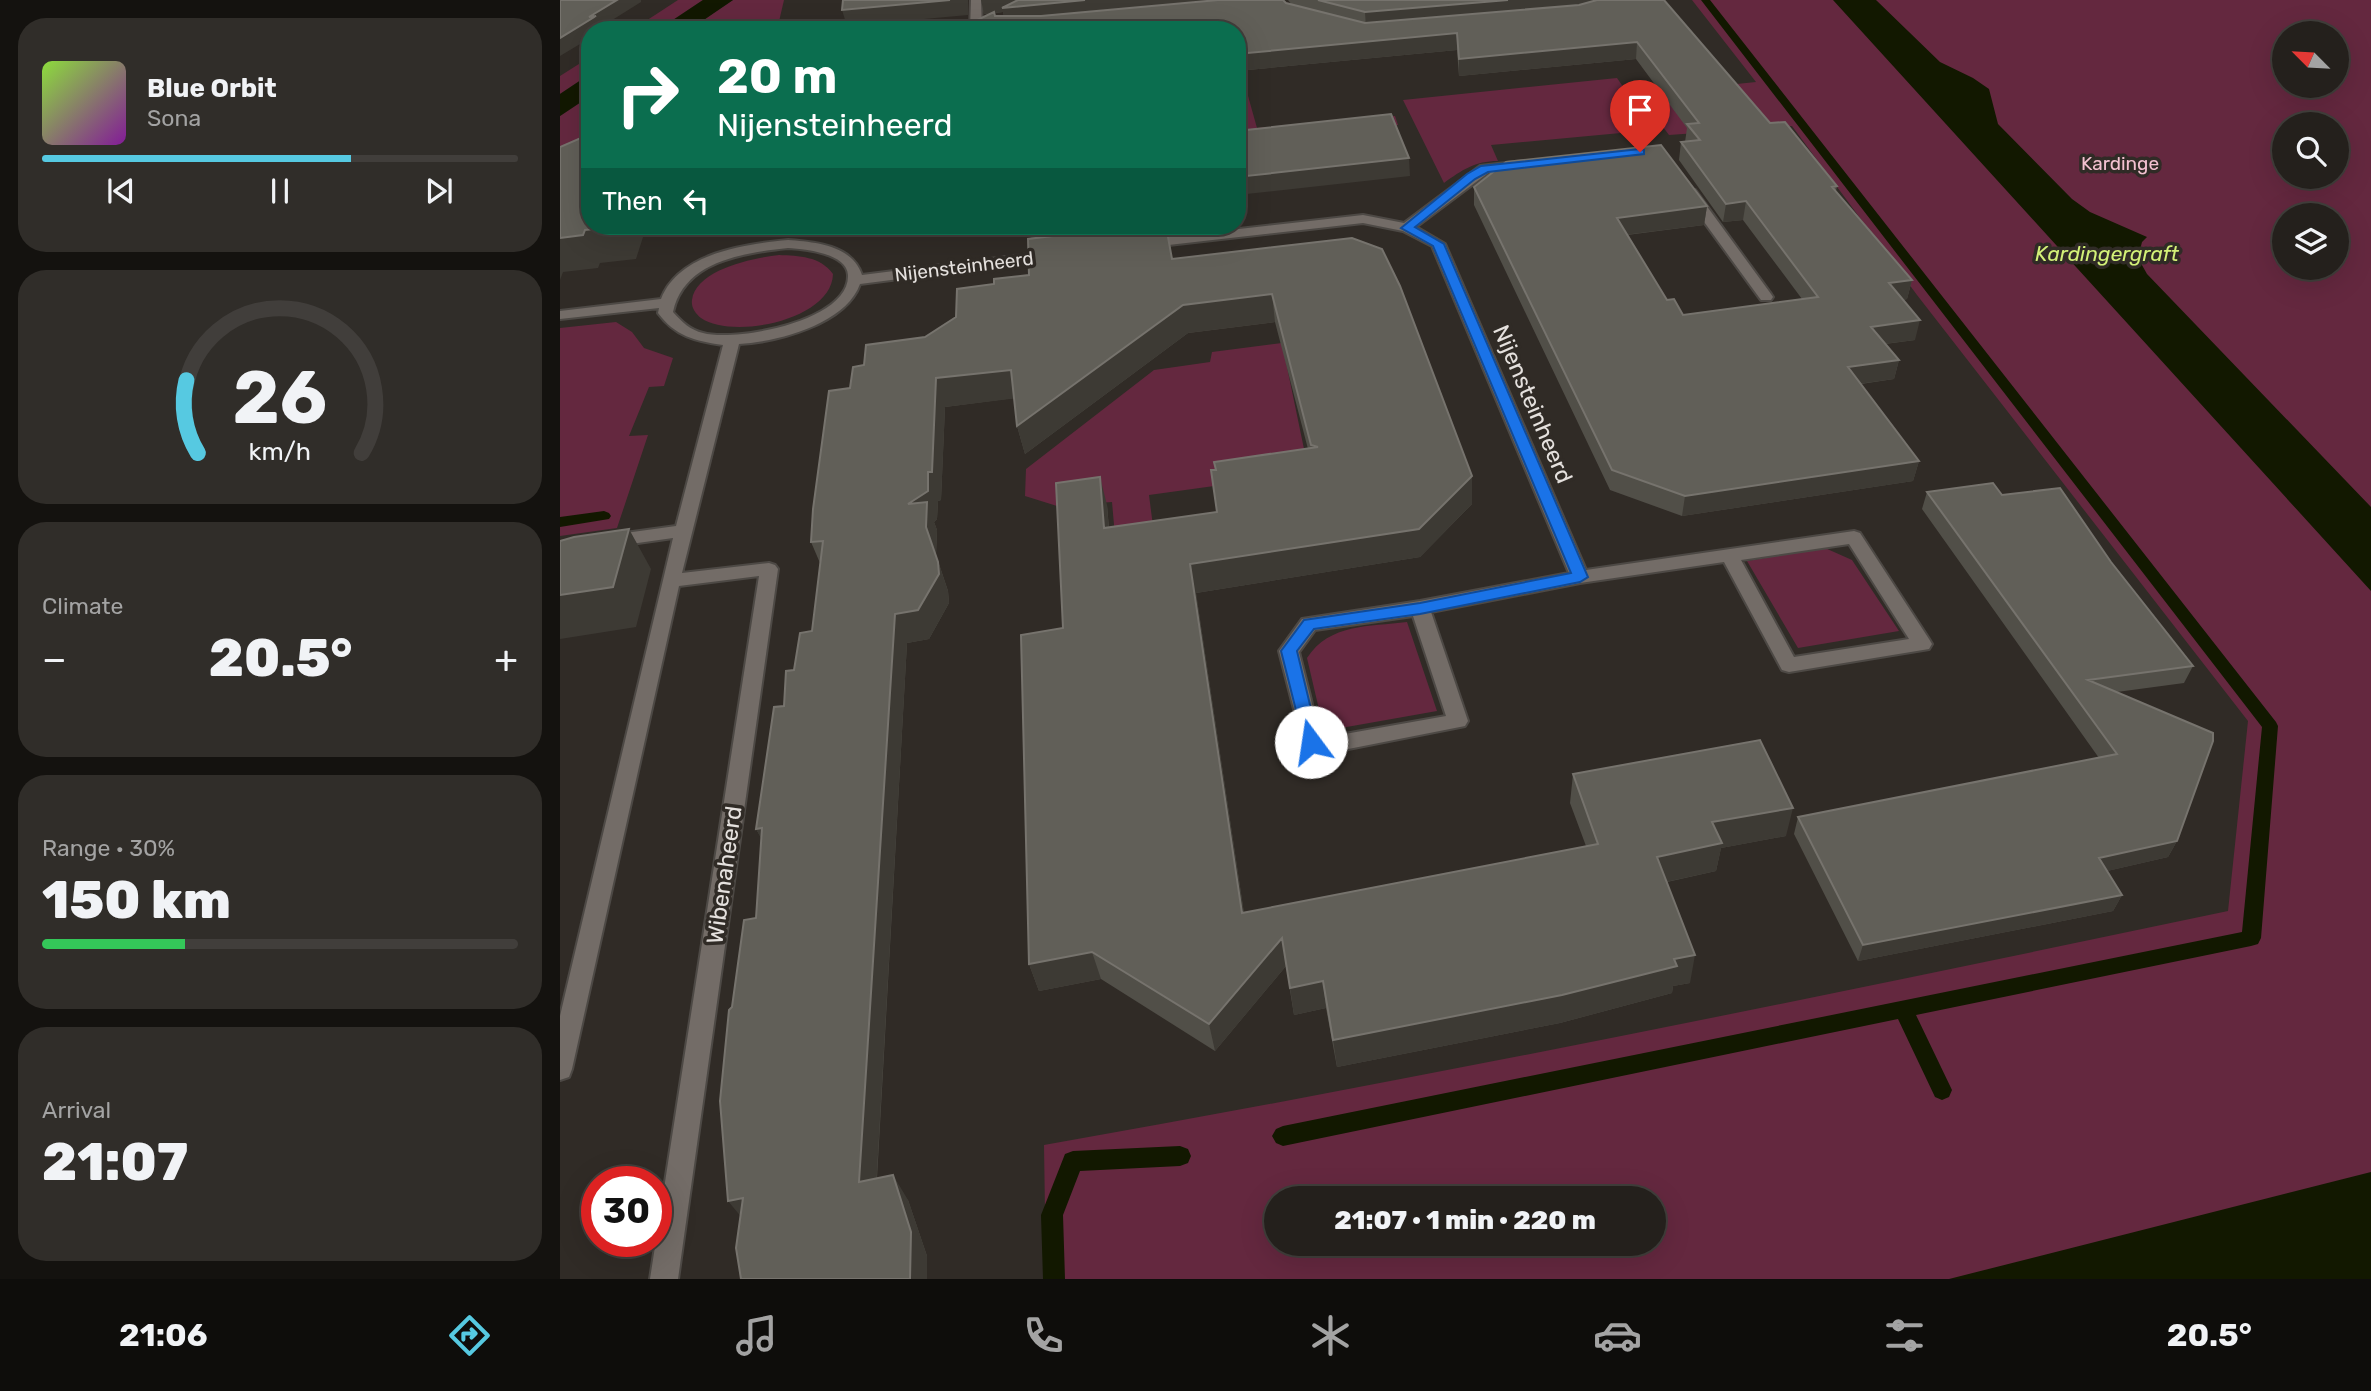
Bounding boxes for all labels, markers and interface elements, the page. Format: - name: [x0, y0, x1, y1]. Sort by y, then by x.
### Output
- north arrow: [2272, 21, 2348, 98]
- map controls: [2272, 21, 2349, 280]
- text: 20 m: [717, 47, 838, 105]
- icon: right: [602, 49, 693, 140]
- text: Blue Orbit: [147, 73, 277, 104]
- pin: [1610, 80, 1670, 152]
- icon: arrive: [1621, 91, 1659, 129]
- text: Sona: [147, 104, 201, 132]
- text: Nijensteinheerd: [717, 106, 952, 144]
- button: search: [2272, 112, 2349, 189]
- park label: Kardinge: [2081, 152, 2159, 175]
- icon: previous: [102, 172, 140, 210]
- icon: pause: [261, 172, 299, 210]
- icon: next: [420, 172, 458, 210]
- icon: left: [677, 182, 715, 220]
- text: Then: [602, 186, 663, 217]
- button: layers: [2272, 203, 2349, 280]
- water label: Kardingergraft: [2035, 241, 2180, 266]
- street label: Nijensteinheerd: [893, 247, 1035, 286]
- street label: Nijensteinheerd: [1487, 321, 1579, 487]
- text: 26: [233, 356, 327, 442]
- text: km/h: [249, 437, 311, 466]
- text: Climate: [42, 592, 123, 620]
- text: 20.5°: [209, 627, 352, 689]
- text: −: [42, 636, 67, 682]
- text: +: [494, 636, 518, 682]
- position arrow: [1274, 705, 1348, 779]
- street label: Wibenaheerd: [700, 804, 748, 946]
- text: Range · 30%: [42, 834, 175, 862]
- text: 150 km: [42, 869, 231, 931]
- text: Arrival: [42, 1096, 111, 1124]
- text: 21:07: [42, 1131, 188, 1193]
- speed limit sign: 30: [581, 1166, 672, 1257]
- text: 21:07 · 1 min · 220 m: [1334, 1205, 1596, 1236]
- icon: directions: [445, 1311, 494, 1360]
- icon: music: [732, 1311, 781, 1360]
- icon: phone: [1019, 1311, 1068, 1360]
- icon: climate: [1306, 1311, 1355, 1360]
- icon: car: [1593, 1311, 1642, 1360]
- icon: filters: [1880, 1311, 1929, 1360]
- text: 21:06: [119, 1316, 208, 1354]
- text: 20.5°: [2167, 1316, 2252, 1354]

